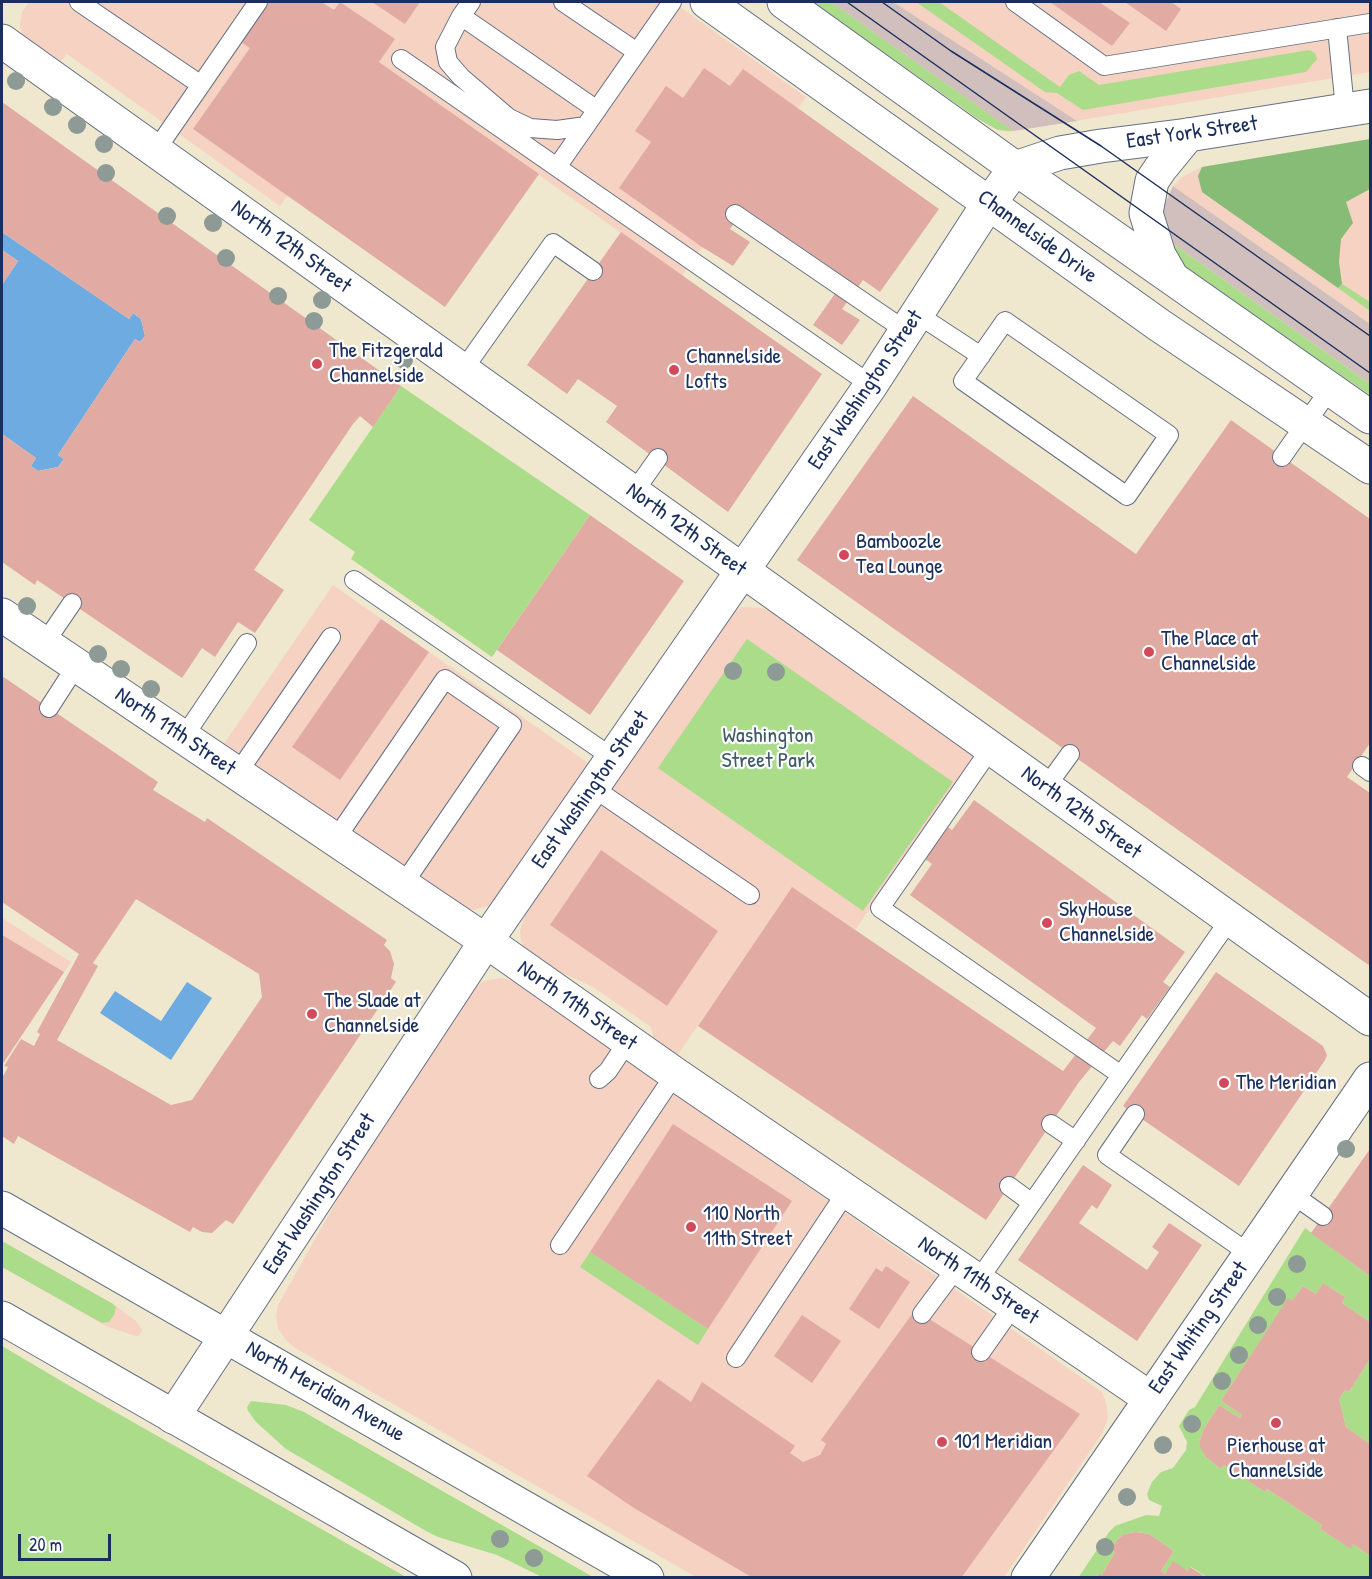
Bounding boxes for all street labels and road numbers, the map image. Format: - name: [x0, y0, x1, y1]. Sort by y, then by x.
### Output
- street label: East York Street: [1125, 111, 1259, 155]
- street label: Channelside Drive: [972, 185, 1102, 289]
- street label: North 12th Street: [226, 195, 356, 299]
- street label: East Washington Street: [803, 305, 929, 475]
- street label: North 12th Street: [621, 478, 751, 582]
- street label: North 11th Street: [110, 682, 240, 782]
- street label: East Washington Street: [527, 706, 655, 874]
- street label: North 12th Street: [1016, 761, 1146, 865]
- street label: North 11th Street: [512, 955, 642, 1057]
- street label: East Washington Street: [258, 1109, 382, 1279]
- street label: North 11th Street: [913, 1231, 1043, 1331]
- street label: East Whiting Street: [1144, 1257, 1254, 1399]
- street label: North Meridian Avenue: [241, 1336, 409, 1448]

